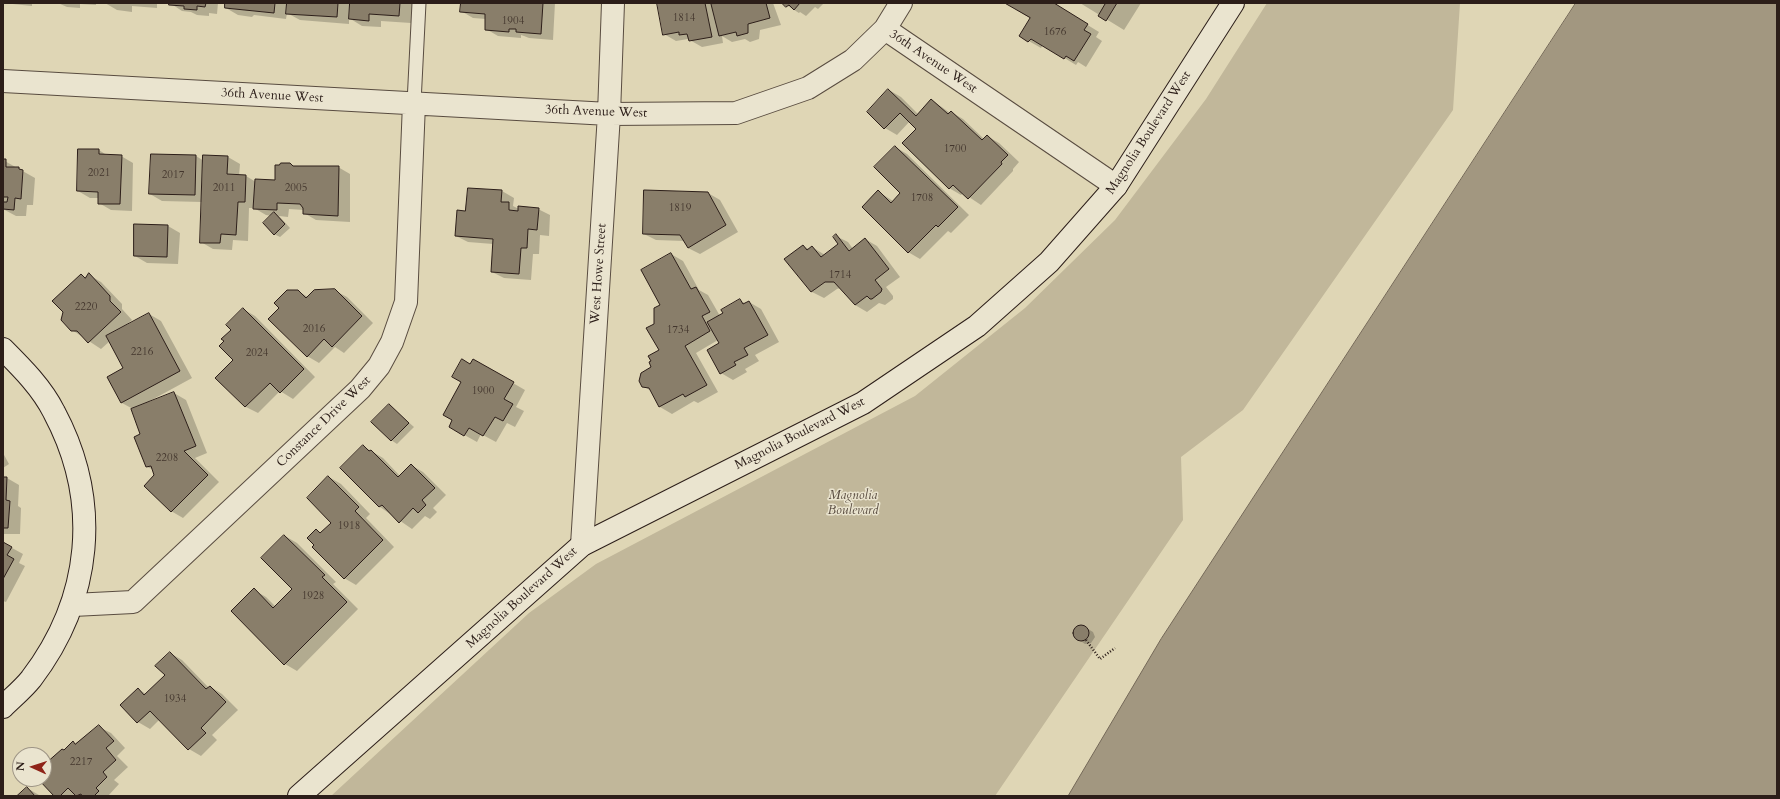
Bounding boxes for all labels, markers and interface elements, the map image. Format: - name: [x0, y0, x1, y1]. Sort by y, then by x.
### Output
- house number: 1814: [673, 11, 695, 25]
- house number: 1904: [502, 14, 524, 28]
- house number: 1676: [1044, 25, 1066, 39]
- street label: 36th Avenue West: [886, 27, 980, 97]
- street label: Magnolia Boulevard West: [1103, 68, 1195, 198]
- street label: 36th Avenue West: [220, 86, 324, 106]
- street label: 36th Avenue West: [545, 102, 647, 122]
- house number: 1700: [944, 142, 966, 156]
- house number: 2021: [88, 166, 110, 180]
- house number: 2017: [162, 168, 184, 182]
- house number: 2011: [213, 181, 235, 195]
- house number: 2005: [285, 181, 307, 195]
- house number: 1708: [911, 191, 933, 205]
- house number: 1819: [669, 201, 691, 215]
- street label: West Howe Street: [588, 223, 610, 325]
- house number: 1714: [829, 268, 851, 282]
- house number: 2220: [75, 300, 97, 314]
- house number: 2016: [303, 322, 325, 336]
- house number: 1734: [667, 323, 689, 337]
- house number: 2216: [131, 345, 153, 359]
- house number: 2024: [246, 346, 268, 360]
- street label: Constance Drive West: [274, 373, 374, 471]
- house number: 1900: [472, 384, 494, 398]
- street label: Magnolia Boulevard West: [732, 394, 868, 474]
- house number: 2208: [156, 451, 178, 465]
- park label: Magnolia Boulevard: [827, 488, 879, 519]
- house number: 1918: [338, 519, 360, 533]
- street label: Magnolia Boulevard West: [463, 544, 581, 652]
- house number: 1928: [302, 589, 324, 603]
- house number: 1934: [164, 692, 186, 706]
- north arrow: [12, 747, 52, 787]
- house number: 2217: [70, 755, 92, 769]
- text: N: [13, 761, 28, 772]

